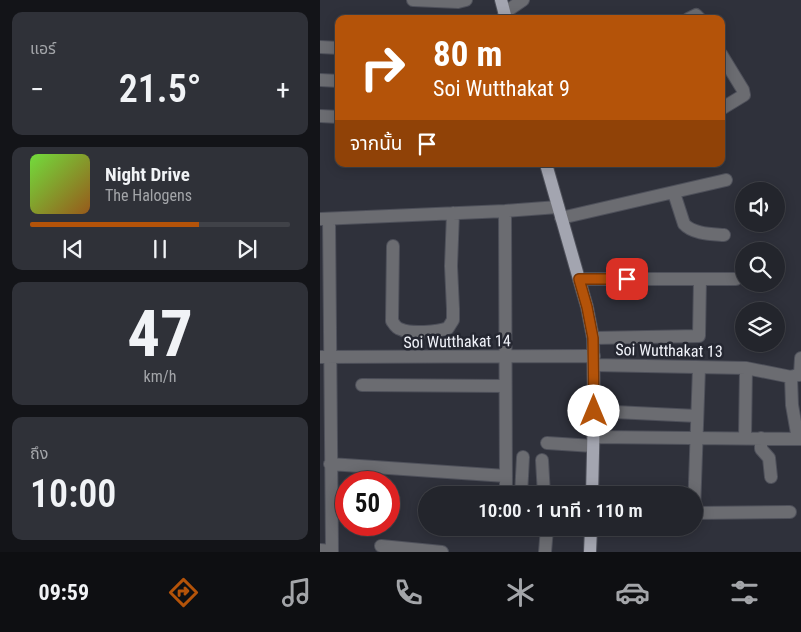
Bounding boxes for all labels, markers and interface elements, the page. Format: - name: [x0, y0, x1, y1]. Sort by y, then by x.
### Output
- text: 80 m: [433, 34, 502, 75]
- icon: right: [350, 35, 415, 100]
- text: แอร์: [30, 39, 56, 58]
- text: 21.5°: [119, 67, 201, 111]
- text: −: [30, 73, 44, 106]
- text: +: [276, 73, 290, 106]
- text: Soi Wutthakat 9: [433, 76, 570, 101]
- icon: arrive: [413, 130, 441, 158]
- text: จากนั้น: [350, 132, 403, 155]
- text: Night Drive: [105, 163, 190, 186]
- map controls: [735, 182, 785, 352]
- button: sound: [735, 182, 785, 232]
- text: The Halogens: [105, 186, 192, 205]
- icon: previous: [59, 235, 87, 263]
- icon: pause: [146, 235, 174, 263]
- icon: next: [233, 235, 261, 263]
- button: search: [735, 242, 785, 292]
- pin: [606, 258, 648, 300]
- icon: arrive: [613, 265, 641, 293]
- text: 47: [127, 296, 193, 372]
- button: layers: [735, 302, 785, 352]
- street label: Soi Wutthakat 14: [403, 331, 511, 352]
- street label: Soi Wutthakat 13: [615, 340, 723, 361]
- text: km/h: [144, 367, 176, 386]
- position arrow: [567, 384, 619, 436]
- text: ถึง: [30, 444, 48, 463]
- speed limit sign: 50: [335, 471, 400, 536]
- text: 10:00: [30, 472, 116, 516]
- text: 10:00 · 1 นาที · 110 m: [478, 499, 643, 522]
- icon: directions: [166, 575, 201, 610]
- icon: music: [279, 575, 314, 610]
- icon: phone: [391, 575, 426, 610]
- icon: climate: [503, 575, 538, 610]
- icon: car: [615, 575, 650, 610]
- icon: filters: [727, 575, 762, 610]
- text: 09:59: [39, 580, 89, 605]

